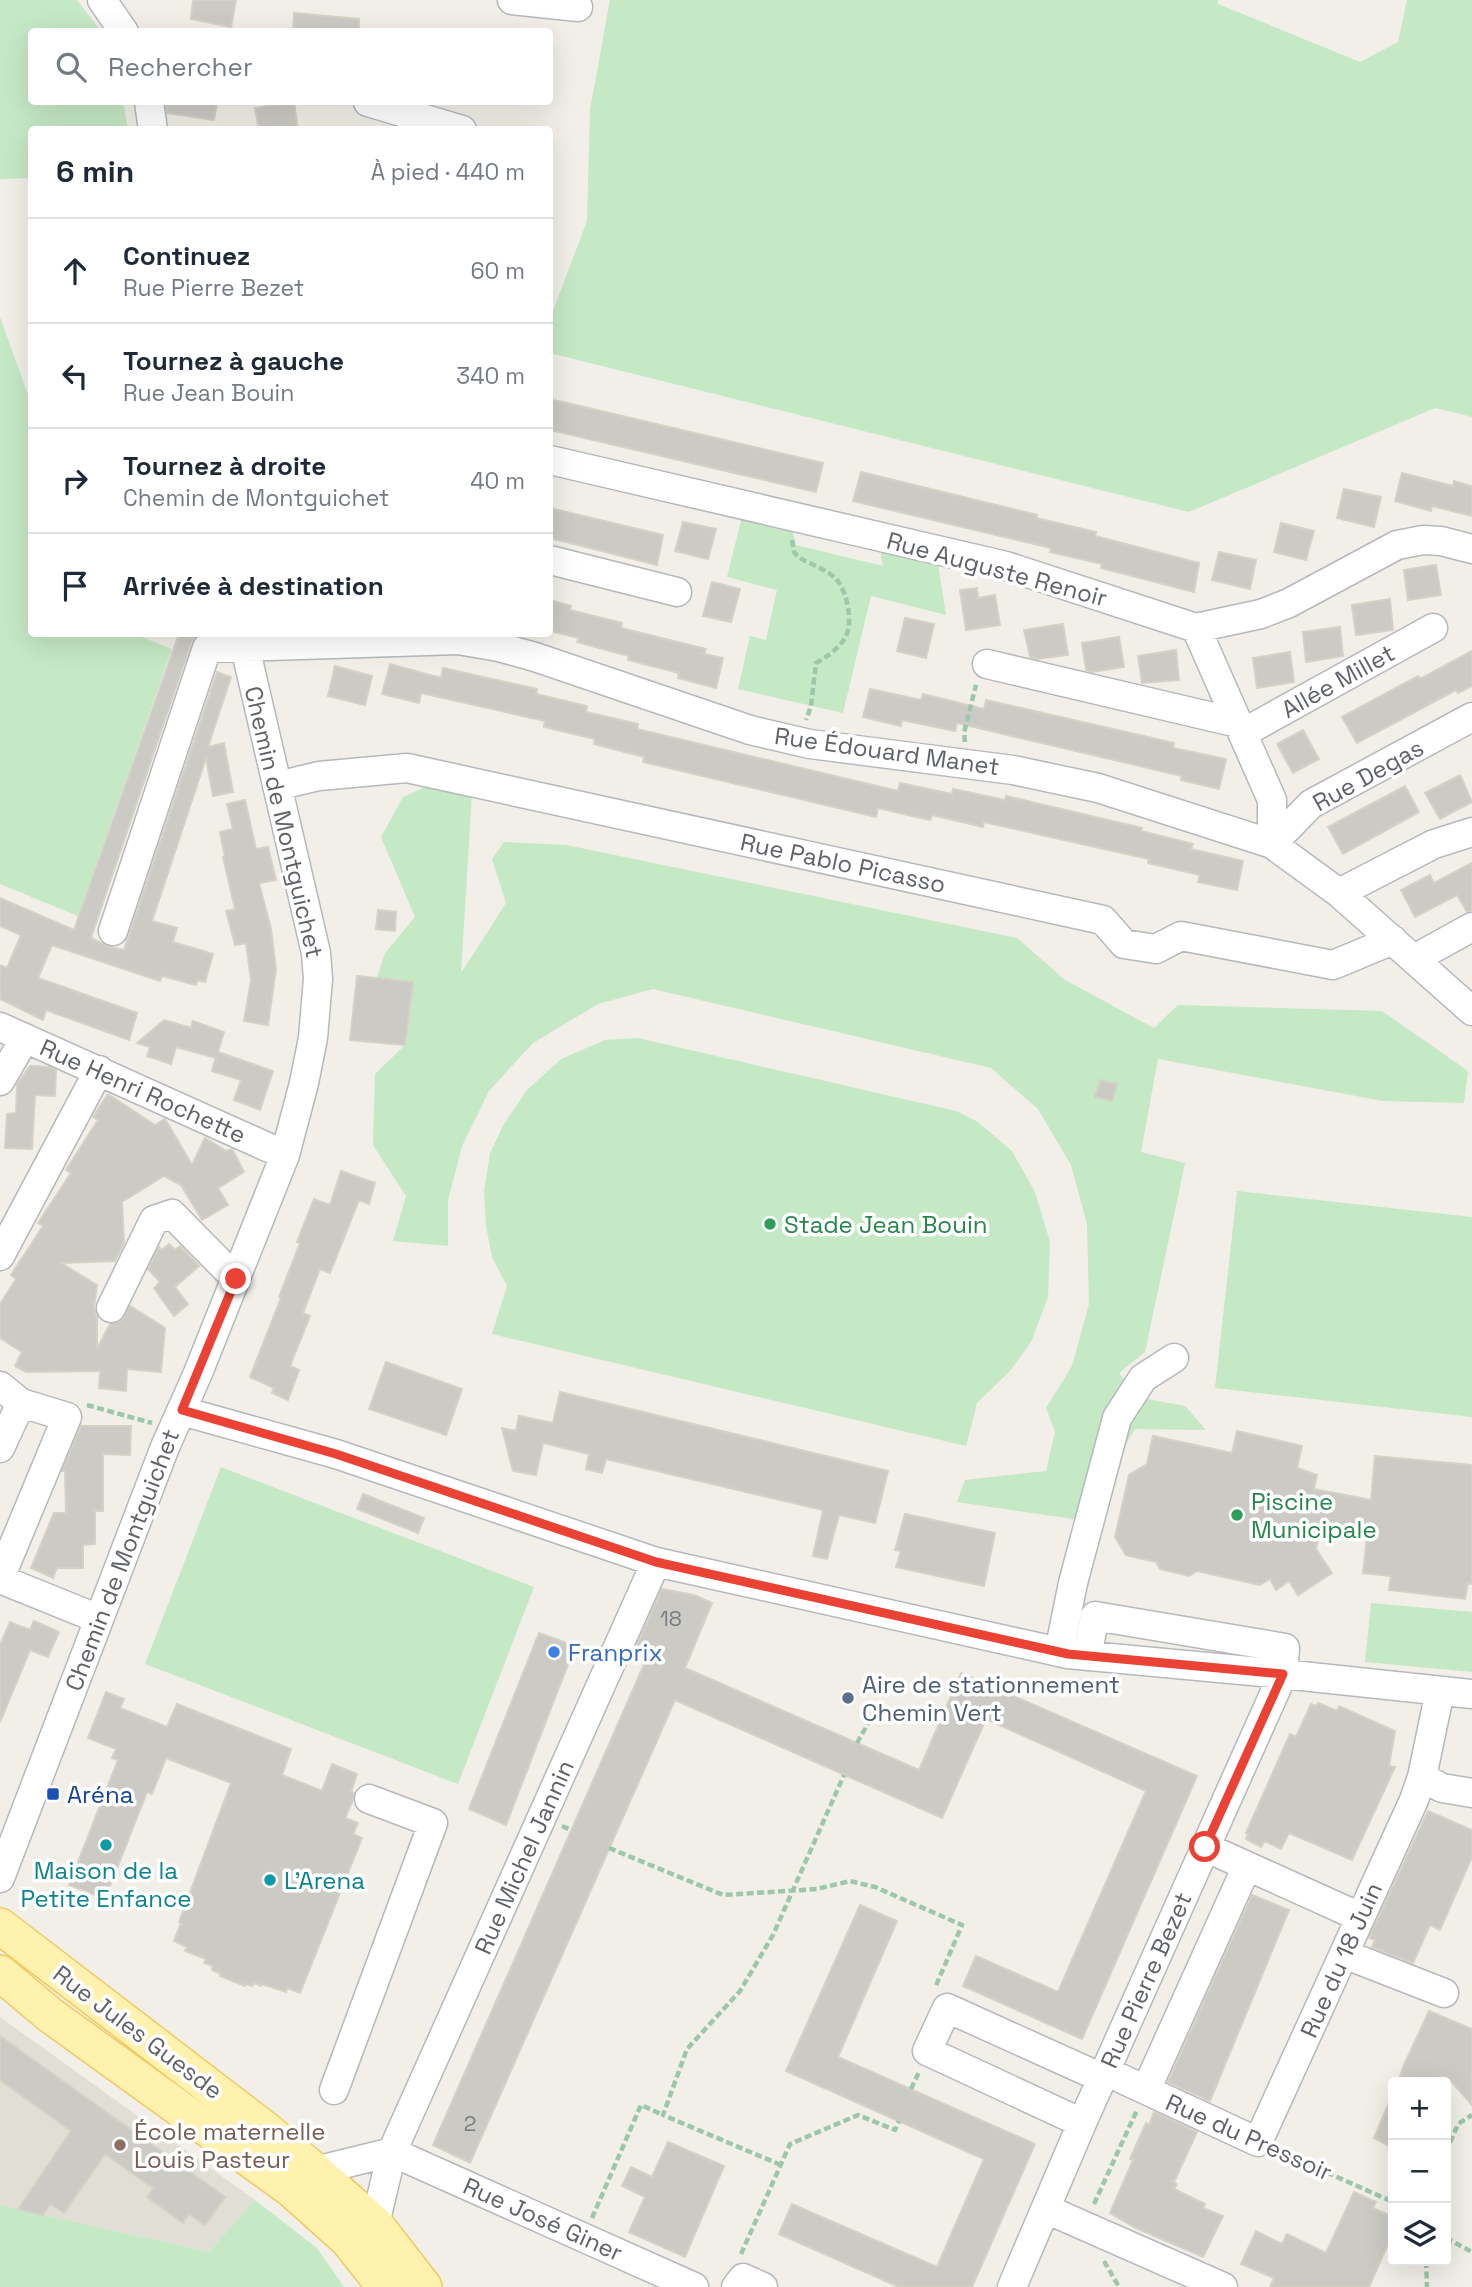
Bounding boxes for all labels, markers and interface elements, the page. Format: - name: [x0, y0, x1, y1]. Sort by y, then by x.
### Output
- search box: [28, 28, 553, 105]
- icon: search: [52, 48, 90, 86]
- text: Rechercher: [108, 50, 253, 84]
- text: 6 min: [56, 152, 134, 191]
- text: À pied · 440 m: [371, 157, 525, 187]
- text: Continuez: [123, 239, 250, 273]
- icon: ahead: [56, 252, 94, 290]
- text: 60 m: [470, 256, 525, 286]
- text: Rue Pierre Bezet: [123, 273, 304, 303]
- text: Tournez à gauche: [123, 344, 344, 378]
- icon: left: [56, 357, 94, 395]
- text: 340 m: [456, 361, 525, 391]
- text: Rue Jean Bouin: [123, 378, 294, 408]
- text: Tournez à droite: [123, 449, 326, 483]
- icon: right: [56, 462, 94, 500]
- text: 40 m: [470, 466, 525, 496]
- text: Chemin de Montguichet: [123, 483, 389, 513]
- street label: Rue Auguste Renoir: [883, 525, 1111, 613]
- icon: arrive: [56, 567, 94, 605]
- text: Arrivée à destination: [123, 569, 384, 603]
- street label: Allée Millet: [1276, 637, 1400, 725]
- street label: Chemin de Montguichet: [238, 683, 330, 961]
- street label: Rue Édouard Manet: [773, 720, 1001, 782]
- street label: Rue Degas: [1307, 732, 1429, 818]
- street label: Rue Pablo Picasso: [738, 826, 948, 900]
- street label: Rue Henri Rochette: [35, 1032, 251, 1150]
- place label: Stade Jean Bouin: [784, 1209, 987, 1240]
- marker: Stade Jean Bouin: [762, 1216, 778, 1232]
- route end: [220, 1263, 251, 1294]
- street label: Chemin de Montguichet: [58, 1425, 186, 1695]
- place label: Piscine Municipale: [1251, 1486, 1377, 1545]
- marker: Piscine Municipale: [1229, 1507, 1245, 1523]
- house number: 18: [660, 1605, 682, 1632]
- place label: Franprix: [568, 1637, 663, 1668]
- marker: Franprix: [546, 1644, 562, 1660]
- place label: Aire de stationnement Chemin Vert: [862, 1669, 1120, 1728]
- marker: Aire de stationnement Chemin Vert: [840, 1690, 856, 1706]
- street label: Rue Michel Jannin: [467, 1755, 581, 1959]
- place label: Aréna: [67, 1779, 134, 1810]
- marker: Aréna: [45, 1786, 61, 1802]
- route start: [1189, 1831, 1220, 1862]
- marker: Maison de la Petite Enfance: [98, 1837, 114, 1853]
- place label: Maison de la Petite Enfance: [20, 1855, 192, 1914]
- place label: L'Arena: [284, 1865, 365, 1896]
- marker: L'Arena: [262, 1872, 278, 1888]
- street label: Rue du 18 Juin: [1293, 1878, 1389, 2042]
- street label: Rue Pierre Bezet: [1093, 1887, 1199, 2073]
- street label: Rue Jules Guesde: [47, 1958, 229, 2106]
- map controls: [1388, 2077, 1451, 2266]
- button: +: [1388, 2077, 1451, 2140]
- street label: Rue du Pressoir: [1161, 2086, 1337, 2188]
- house number: 2: [464, 2110, 476, 2137]
- place label: École maternelle Louis Pasteur: [134, 2116, 325, 2175]
- marker: École maternelle Louis Pasteur: [112, 2137, 128, 2153]
- button: −: [1388, 2140, 1451, 2203]
- street label: Rue José Giner: [458, 2170, 628, 2268]
- button: layers: [1388, 2203, 1451, 2266]

